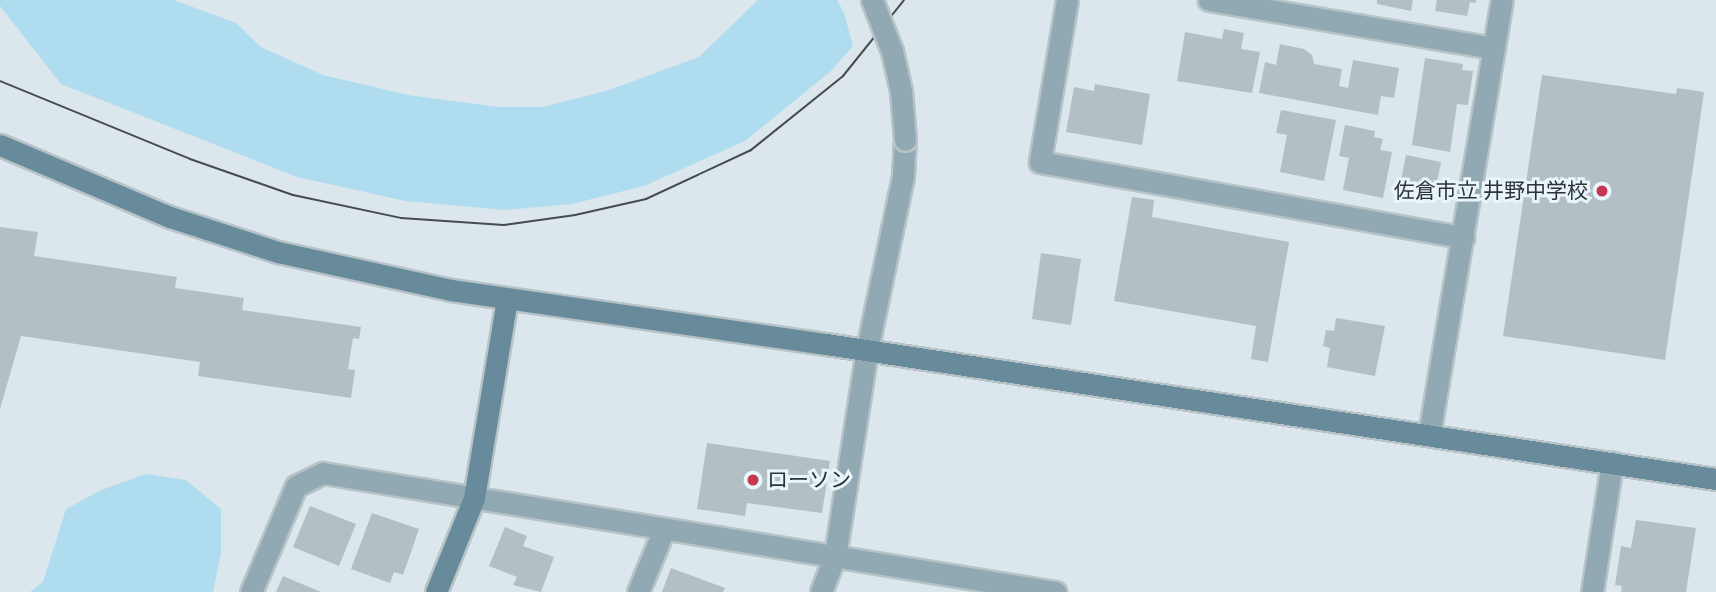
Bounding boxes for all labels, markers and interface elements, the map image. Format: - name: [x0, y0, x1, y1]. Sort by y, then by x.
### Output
- place label: 佐倉市立 井野中学校: [1394, 178, 1588, 204]
- marker: 佐倉市立 井野中学校: [1594, 183, 1610, 199]
- place label: ローソン: [767, 467, 851, 493]
- marker: ローソン: [745, 472, 761, 488]

